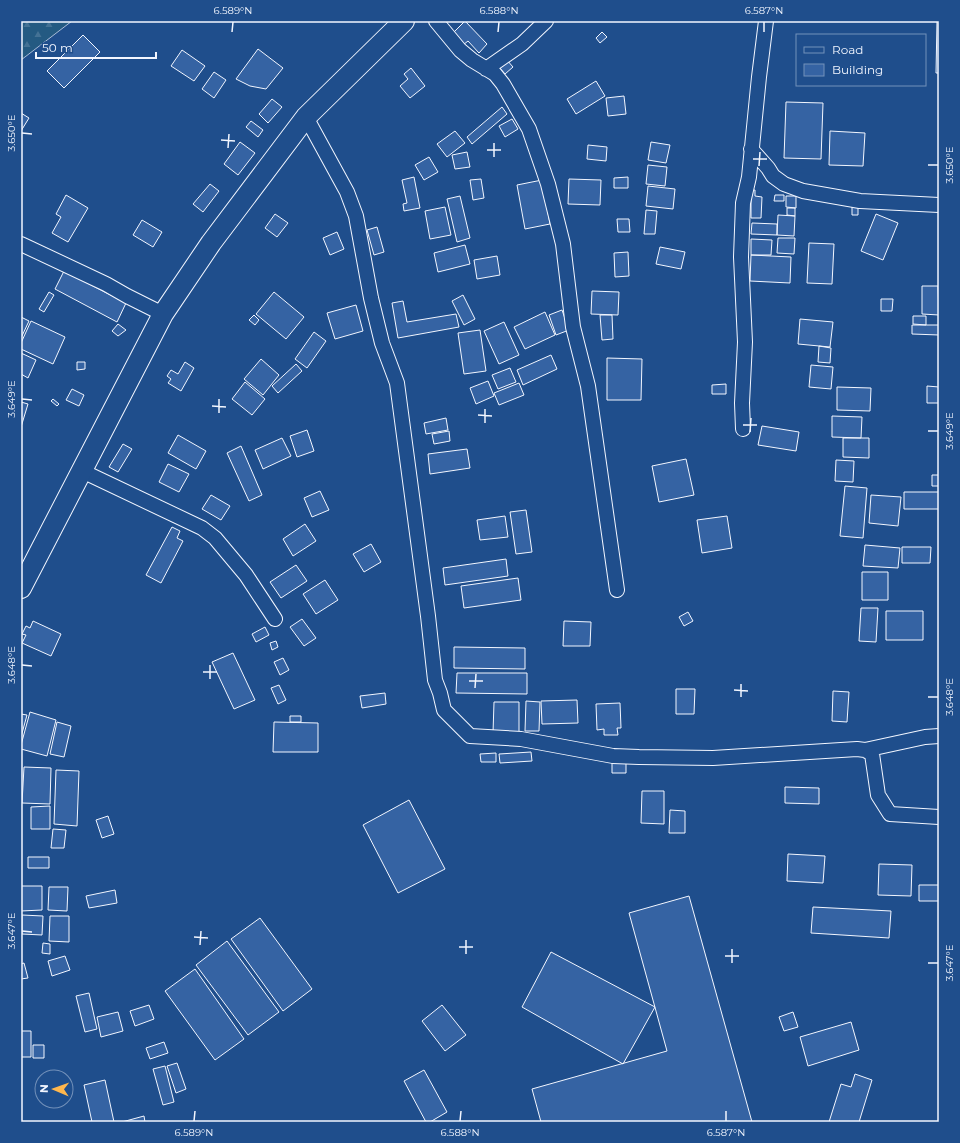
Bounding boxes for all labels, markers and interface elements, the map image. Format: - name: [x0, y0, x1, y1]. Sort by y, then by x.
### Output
- text: 6.589°N: [214, 4, 252, 17]
- text: 6.588°N: [479, 4, 519, 17]
- text: 6.587°N: [745, 4, 783, 17]
- scale bar: [36, 34, 156, 60]
- legend: [796, 34, 926, 86]
- text: 50 m: [42, 40, 73, 55]
- text: Road: [832, 42, 863, 57]
- text: Building: [832, 62, 883, 77]
- text: 3.650°E: [5, 114, 18, 151]
- text: 3.650°E: [943, 146, 956, 183]
- text: 3.649°E: [5, 380, 18, 418]
- text: 3.649°E: [943, 412, 956, 450]
- text: 3.648°E: [5, 646, 18, 684]
- text: 3.648°E: [943, 678, 956, 716]
- text: 3.647°E: [5, 912, 18, 949]
- text: 3.647°E: [943, 944, 956, 981]
- north arrow: [34, 1069, 74, 1109]
- text: N: [37, 1084, 51, 1093]
- text: 6.589°N: [175, 1126, 213, 1139]
- text: 6.588°N: [440, 1126, 480, 1139]
- text: 6.587°N: [707, 1126, 745, 1139]

